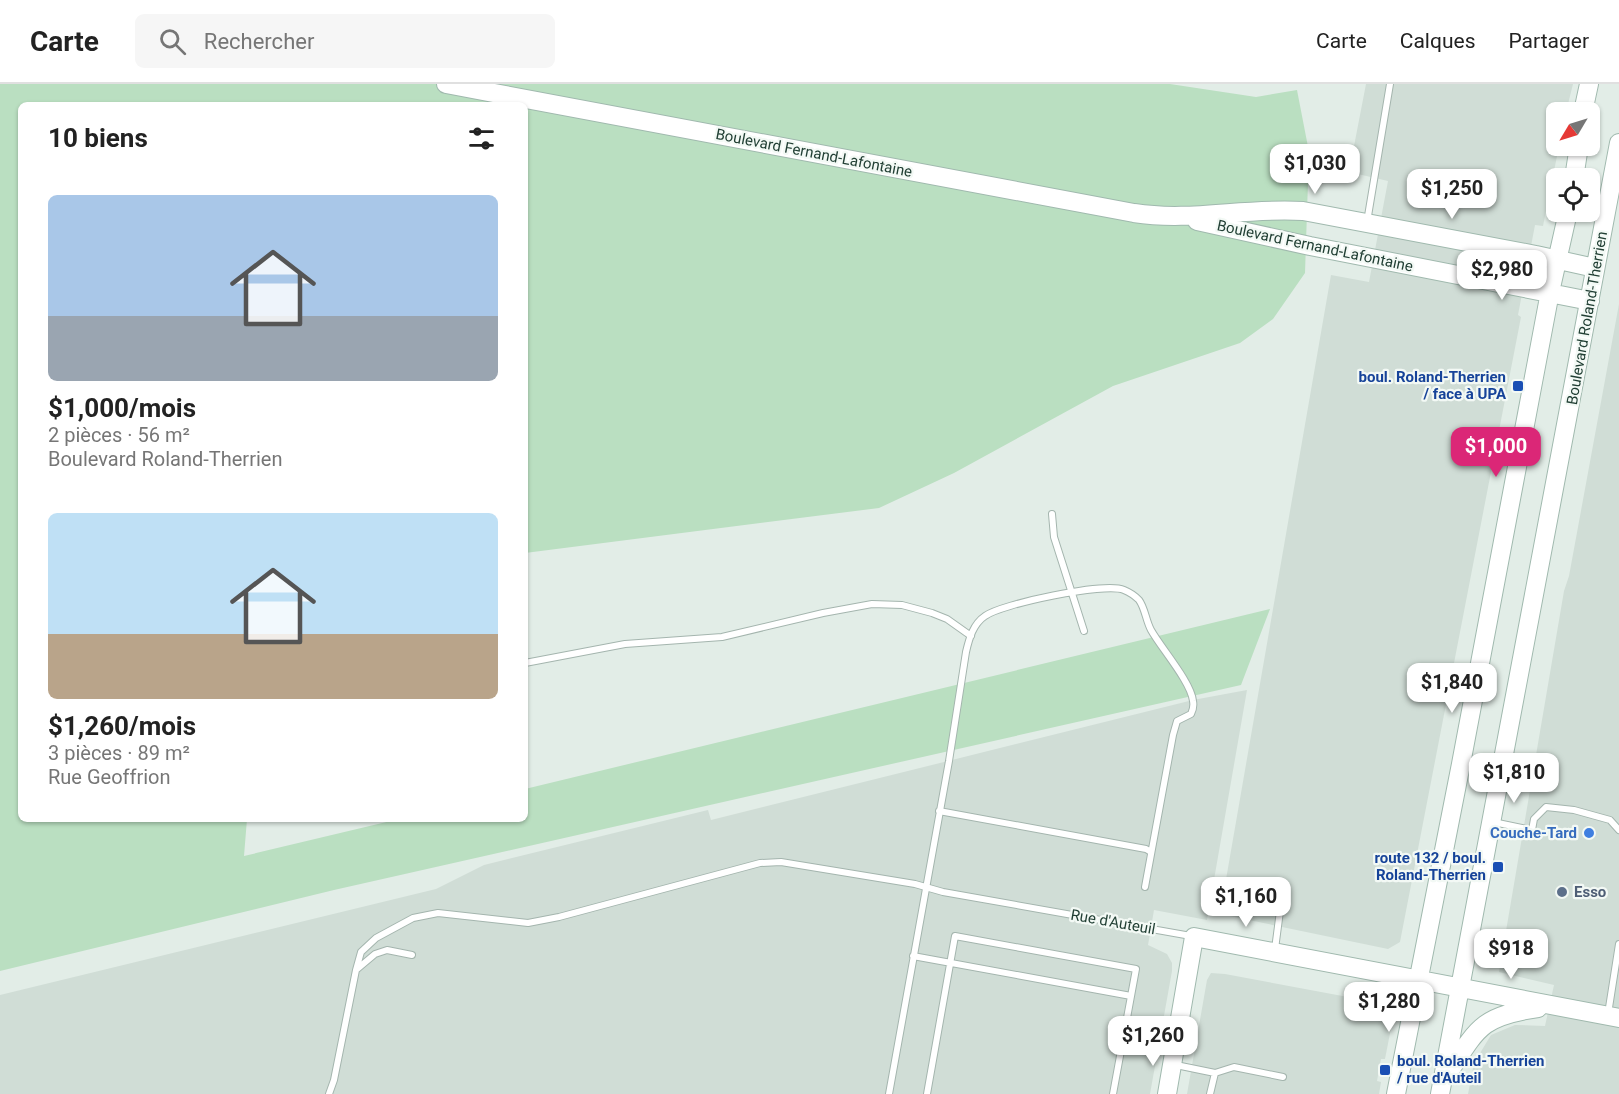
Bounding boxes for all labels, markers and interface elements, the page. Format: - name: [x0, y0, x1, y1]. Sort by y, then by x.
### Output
- search box: [135, 14, 555, 68]
- text: Carte: [30, 25, 99, 58]
- icon: search: [156, 25, 189, 58]
- text: Rechercher: [204, 29, 314, 54]
- text: Carte: [1316, 29, 1367, 53]
- text: Calques: [1400, 29, 1475, 53]
- text: Partager: [1508, 29, 1589, 53]
- north arrow: [1546, 102, 1600, 156]
- map controls: [1546, 102, 1600, 222]
- icon: filters: [465, 122, 498, 155]
- text: 10 biens: [48, 123, 148, 153]
- street label: Boulevard Fernand-Lafontaine: [714, 125, 914, 181]
- pin: $1,030: [1266, 144, 1364, 195]
- text: $1,030: [1284, 151, 1346, 175]
- button: locate: [1546, 168, 1600, 222]
- pin: $1,250: [1403, 169, 1501, 220]
- text: $1,250: [1421, 176, 1483, 200]
- street label: Boulevard Fernand-Lafontaine: [1215, 216, 1415, 276]
- street label: Boulevard Roland-Therrien: [1563, 230, 1611, 406]
- icon: home: [219, 234, 327, 342]
- pin: $2,980: [1453, 250, 1551, 301]
- text: $2,980: [1471, 257, 1533, 281]
- place label: boul. Roland-Therrien / face à UPA: [1359, 368, 1507, 403]
- marker: boul. Roland-Therrien / face à UPA: [1511, 379, 1525, 393]
- text: $1,000/mois: [48, 393, 196, 423]
- text: 2 pièces · 56 m²: [48, 423, 190, 447]
- pin: $1,000: [1447, 427, 1545, 478]
- text: $1,000: [1465, 434, 1527, 458]
- text: Boulevard Roland-Therrien: [48, 447, 282, 471]
- icon: home: [219, 552, 327, 660]
- pin: $1,840: [1403, 663, 1501, 714]
- text: $1,840: [1421, 670, 1483, 694]
- text: $1,260/mois: [48, 711, 196, 741]
- text: 3 pièces · 89 m²: [48, 741, 190, 765]
- pin: $1,810: [1465, 753, 1563, 804]
- text: $1,810: [1483, 760, 1545, 784]
- text: Rue Geoffrion: [48, 765, 171, 789]
- place label: Couche-Tard: [1490, 824, 1577, 842]
- marker: Couche-Tard: [1582, 826, 1596, 840]
- place label: route 132 / boul. Roland-Therrien: [1374, 849, 1486, 884]
- marker: route 132 / boul. Roland-Therrien: [1491, 860, 1505, 874]
- pin: $1,160: [1197, 877, 1295, 928]
- place label: Esso: [1574, 883, 1606, 901]
- text: $1,160: [1215, 884, 1277, 908]
- marker: Esso: [1555, 885, 1569, 899]
- street label: Rue d'Auteuil: [1069, 906, 1157, 938]
- pin: $918: [1475, 929, 1547, 980]
- text: $918: [1488, 936, 1534, 960]
- pin: $1,280: [1340, 982, 1438, 1033]
- text: $1,280: [1358, 989, 1420, 1013]
- pin: $1,260: [1104, 1016, 1202, 1067]
- text: $1,260: [1122, 1023, 1184, 1047]
- place label: boul. Roland-Therrien / rue d'Auteil: [1396, 1052, 1544, 1087]
- marker: boul. Roland-Therrien / rue d'Auteil: [1378, 1063, 1392, 1077]

